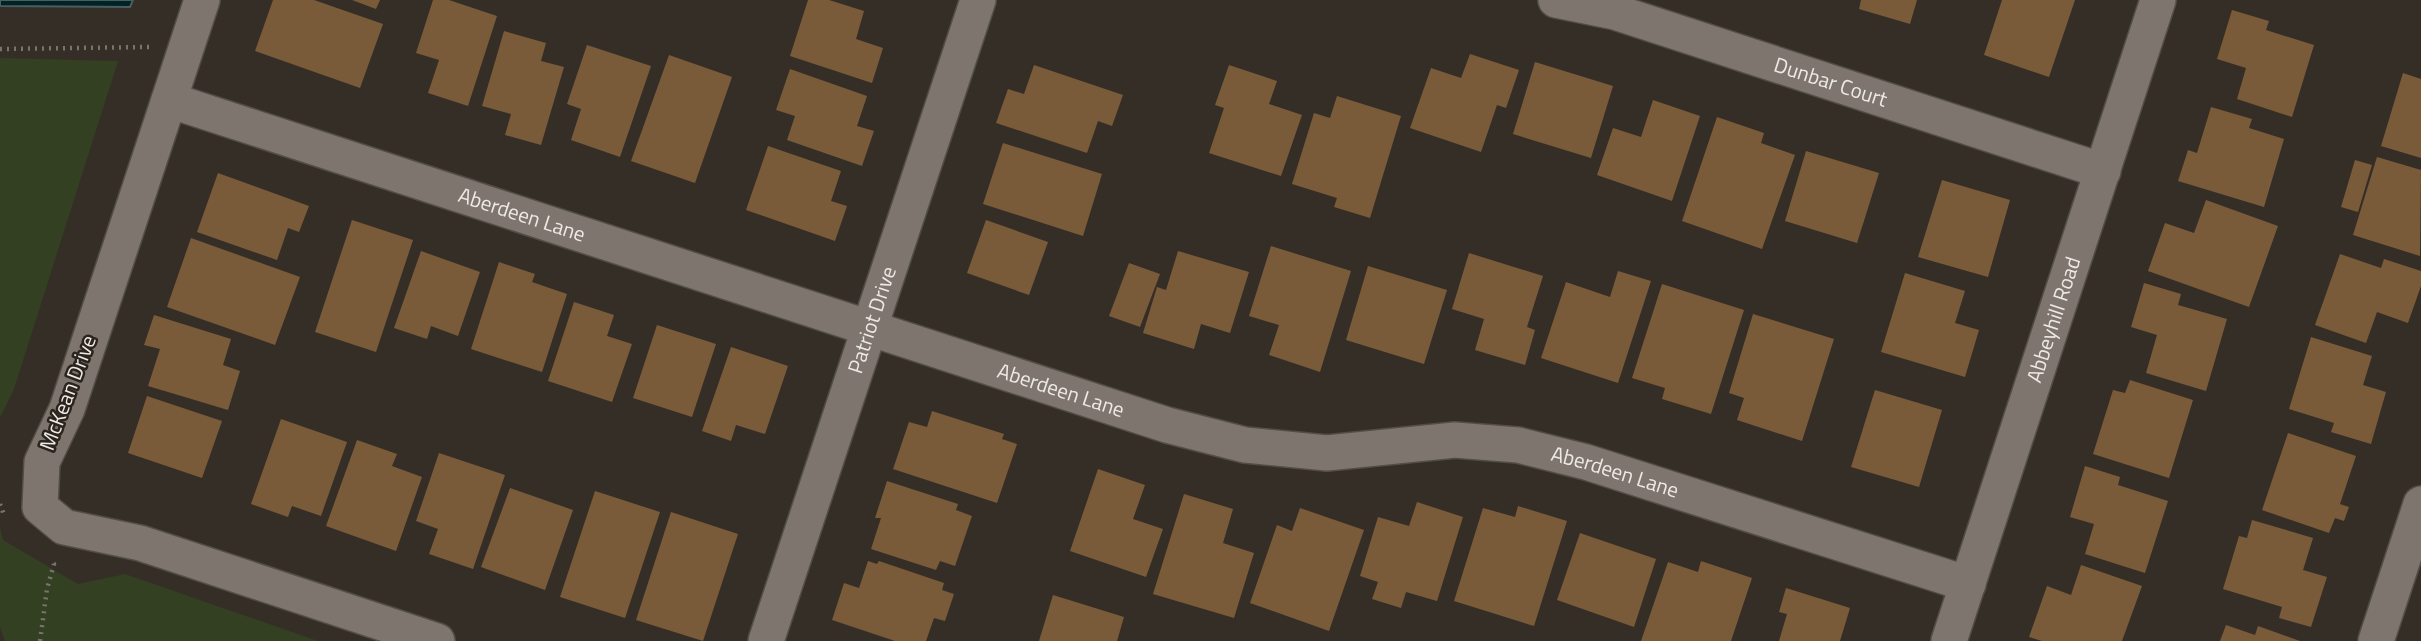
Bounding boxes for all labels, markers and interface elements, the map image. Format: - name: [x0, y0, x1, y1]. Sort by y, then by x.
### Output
- street label: Dunbar Court: [1770, 48, 1892, 115]
- street label: Aberdeen Lane: [454, 178, 590, 250]
- street label: Abbeyhill Road: [2017, 252, 2088, 387]
- street label: Patriot Drive: [839, 262, 904, 378]
- street label: McKean Drive: [30, 330, 104, 455]
- street label: Aberdeen Lane: [994, 354, 1129, 425]
- street label: Aberdeen Lane: [1548, 437, 1683, 506]

